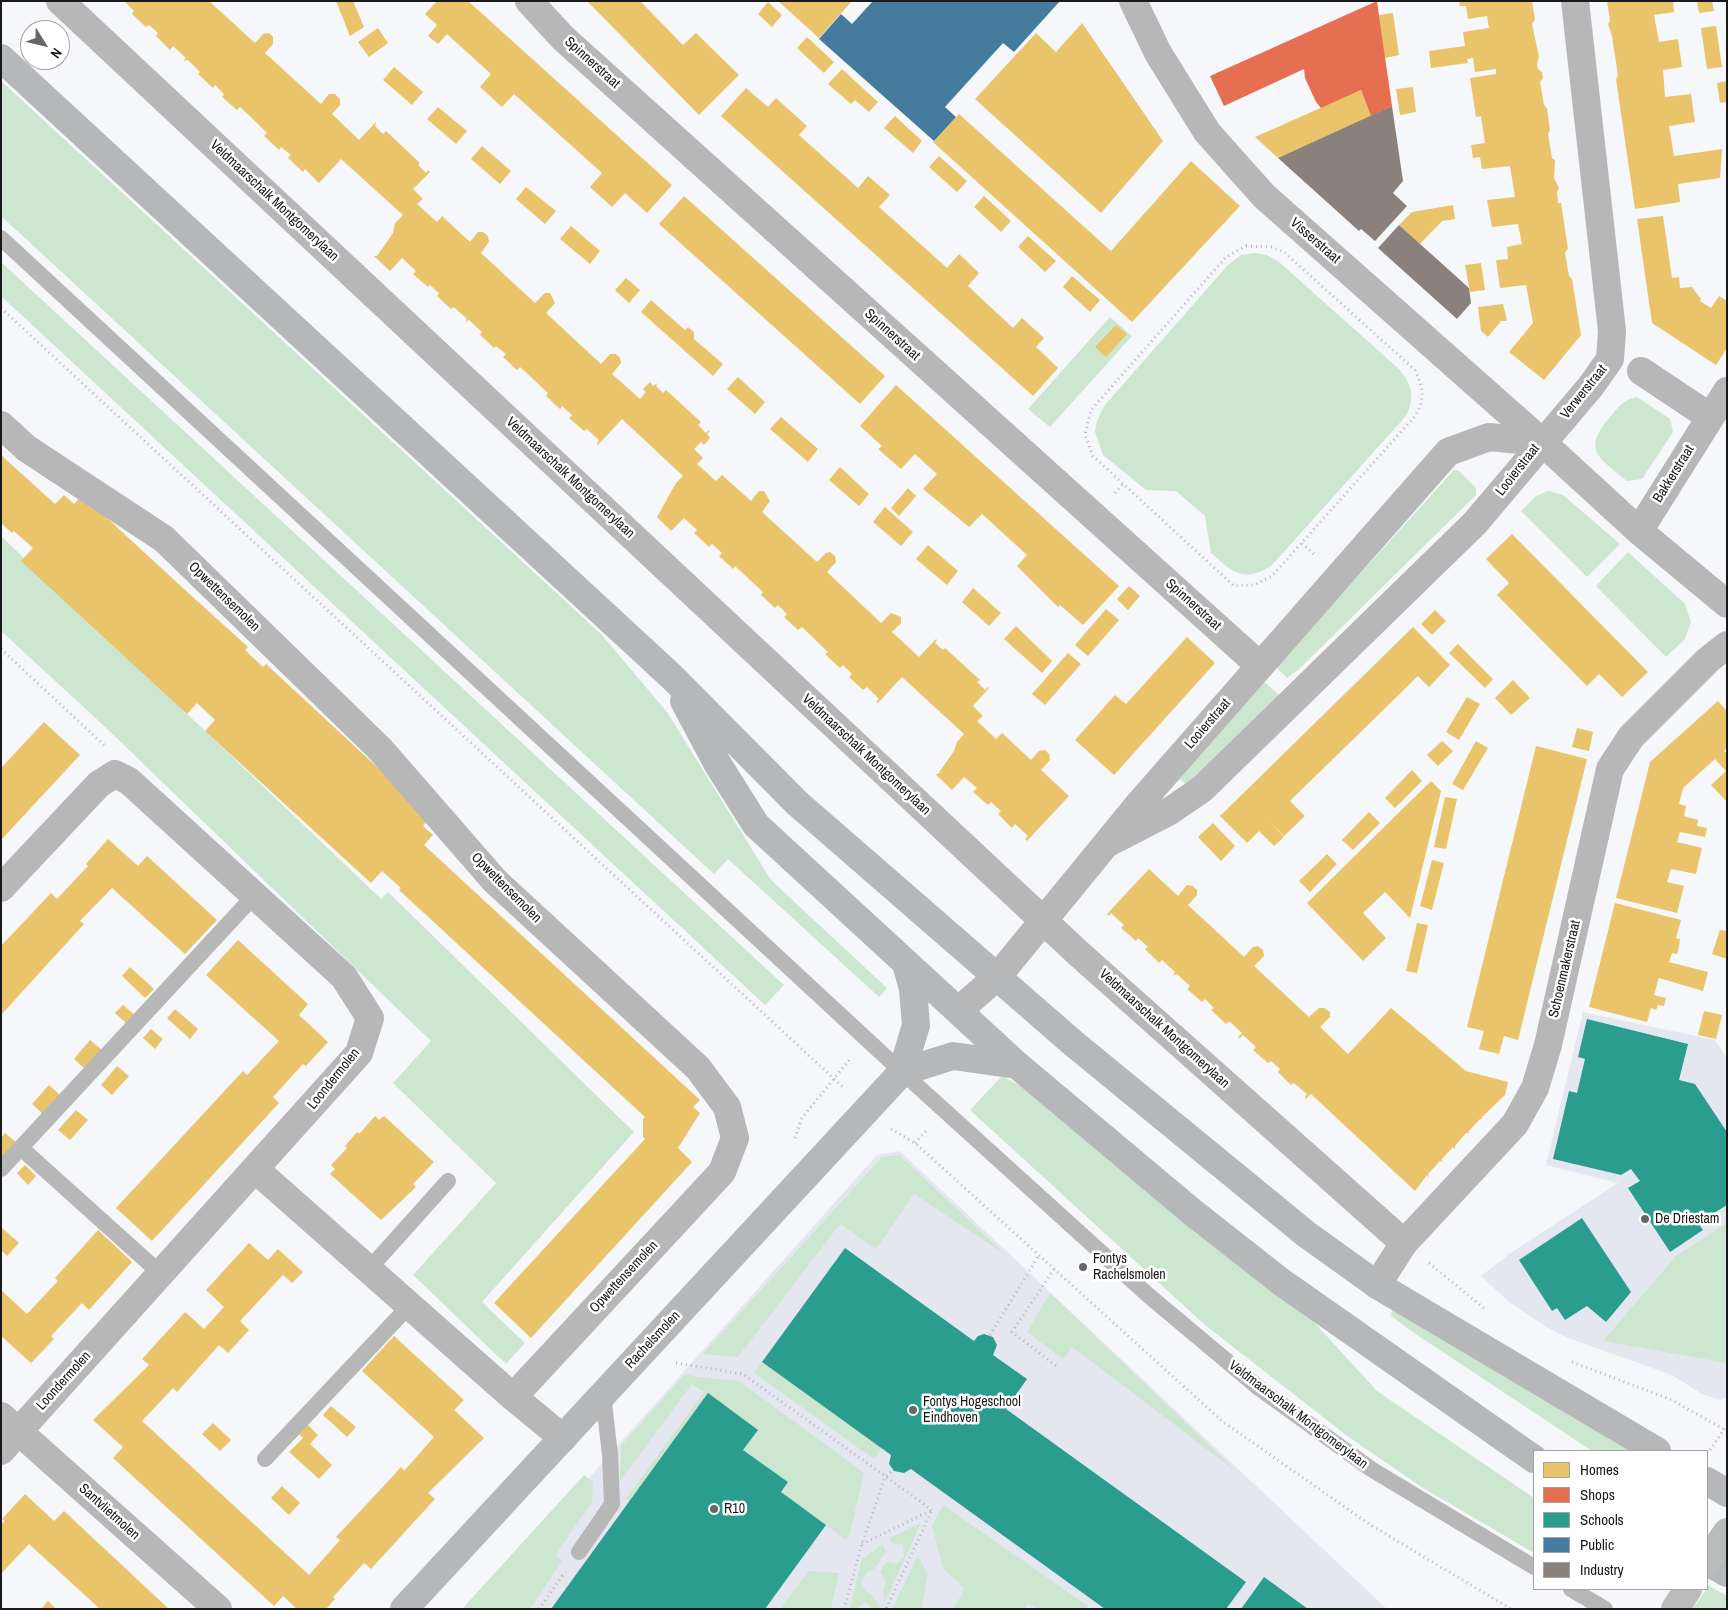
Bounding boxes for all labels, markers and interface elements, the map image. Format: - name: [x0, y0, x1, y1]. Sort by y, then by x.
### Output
- north arrow: [20, 20, 70, 70]
- street label: Spinnerstraat: [561, 34, 623, 92]
- text: N: [47, 45, 66, 62]
- street label: Veldmaarschalk Montgomerylaan: [206, 137, 342, 265]
- street label: Visserstraat: [1286, 215, 1344, 267]
- street label: Spinnerstraat: [861, 306, 923, 364]
- street label: Verwerstraat: [1557, 362, 1611, 422]
- street label: Veldmaarschalk Montgomerylaan: [502, 414, 638, 542]
- street label: Looierstraat: [1493, 441, 1543, 499]
- street label: Bakkerstraat: [1650, 442, 1698, 506]
- street label: Opwettensemolen: [185, 559, 263, 635]
- street label: Spinnerstraat: [1162, 576, 1224, 634]
- street label: Veldmaarschalk Montgomerylaan: [798, 691, 934, 819]
- street label: Looierstraat: [1182, 695, 1234, 753]
- street label: Opwettensemolen: [467, 849, 545, 927]
- street label: Schoenmakerstraat: [1546, 919, 1584, 1019]
- street label: Veldmaarschalk Montgomerylaan: [1095, 966, 1233, 1092]
- street label: Loondermolen: [304, 1045, 364, 1113]
- place label: De Driestam: [1655, 1211, 1719, 1227]
- marker: De Driestam: [1639, 1213, 1651, 1225]
- street label: Opwettensemolen: [586, 1237, 662, 1317]
- place label: Fontys Rachelsmolen: [1093, 1251, 1166, 1284]
- marker: Fontys Rachelsmolen: [1077, 1261, 1089, 1273]
- street label: Rachelsmolen: [622, 1308, 684, 1372]
- street label: Loondermolen: [33, 1348, 95, 1414]
- street label: Veldmaarschalk Montgomerylaan: [1225, 1357, 1371, 1473]
- place label: Fontys Hogeschool Eindhoven: [923, 1394, 1021, 1426]
- marker: Fontys Hogeschool Eindhoven: [907, 1404, 919, 1416]
- legend: [1533, 1450, 1708, 1590]
- text: Homes: [1580, 1459, 1619, 1480]
- street label: Santvlietmolen: [75, 1480, 143, 1544]
- text: Shops: [1580, 1484, 1615, 1505]
- place label: R10: [724, 1501, 745, 1517]
- marker: R10: [708, 1503, 720, 1515]
- text: Schools: [1580, 1509, 1624, 1530]
- text: Public: [1580, 1534, 1614, 1555]
- text: Industry: [1580, 1559, 1624, 1580]

